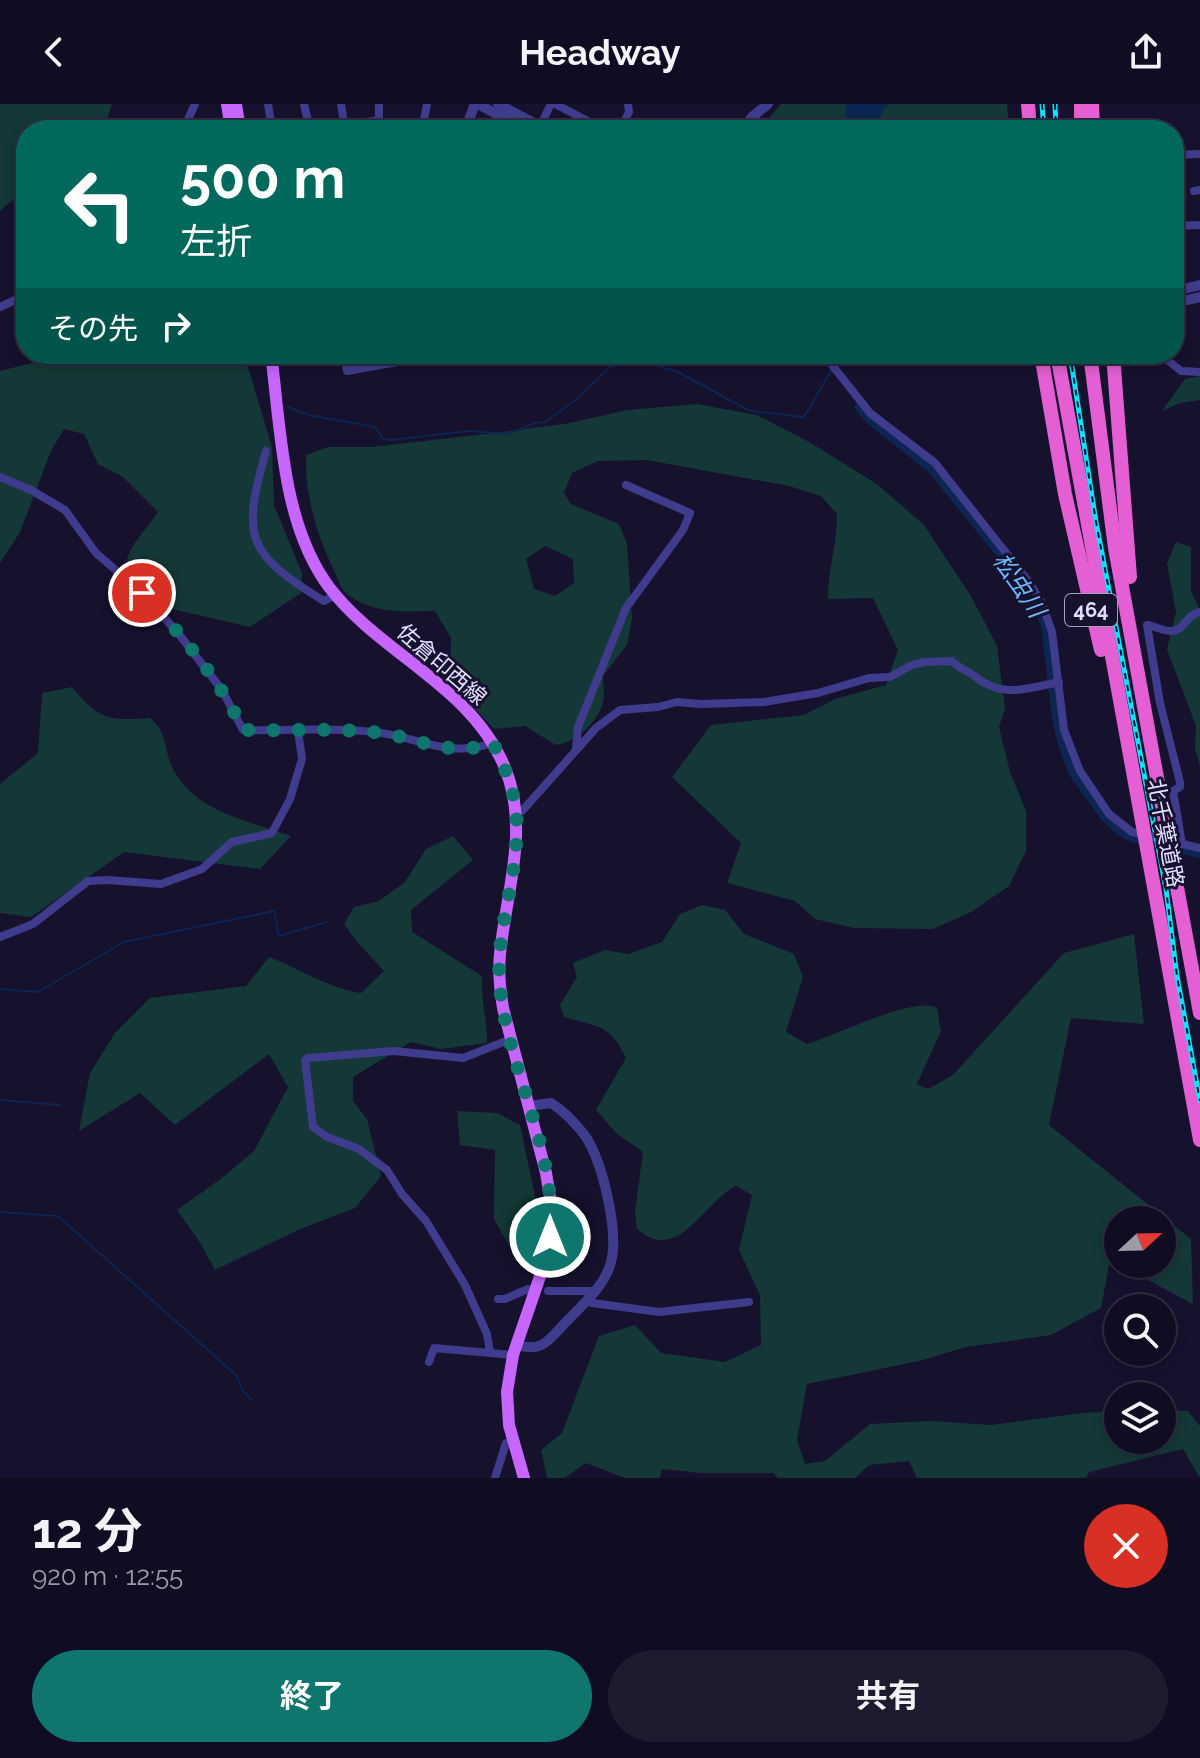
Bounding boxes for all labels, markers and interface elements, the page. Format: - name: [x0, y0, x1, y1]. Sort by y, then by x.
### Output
- icon: back: [32, 30, 76, 74]
- icon: share: [1124, 30, 1168, 74]
- text: Headway: [519, 31, 681, 73]
- text: 500 m: [180, 145, 345, 211]
- icon: left: [48, 152, 152, 256]
- text: 左折: [180, 220, 252, 262]
- icon: right: [154, 304, 198, 348]
- text: その先: [48, 311, 138, 346]
- water label: 松虫川: [987, 547, 1053, 625]
- pin: [108, 559, 176, 627]
- icon: arrive: [120, 571, 164, 615]
- road number: 464: [1065, 594, 1117, 626]
- street label: 佐倉印西線: [392, 618, 492, 710]
- street label: 北千葉道路: [1143, 777, 1189, 889]
- position arrow: [508, 1195, 592, 1279]
- north arrow: [1104, 1206, 1176, 1278]
- map controls: [1104, 1206, 1176, 1454]
- button: search: [1104, 1294, 1176, 1366]
- button: layers: [1104, 1382, 1176, 1454]
- text: 12 分: [32, 1503, 142, 1559]
- button: close: [1084, 1504, 1168, 1588]
- text: 920 m · 12:55: [32, 1561, 183, 1591]
- button: 終了: [32, 1650, 592, 1742]
- button: 共有: [608, 1650, 1168, 1742]

